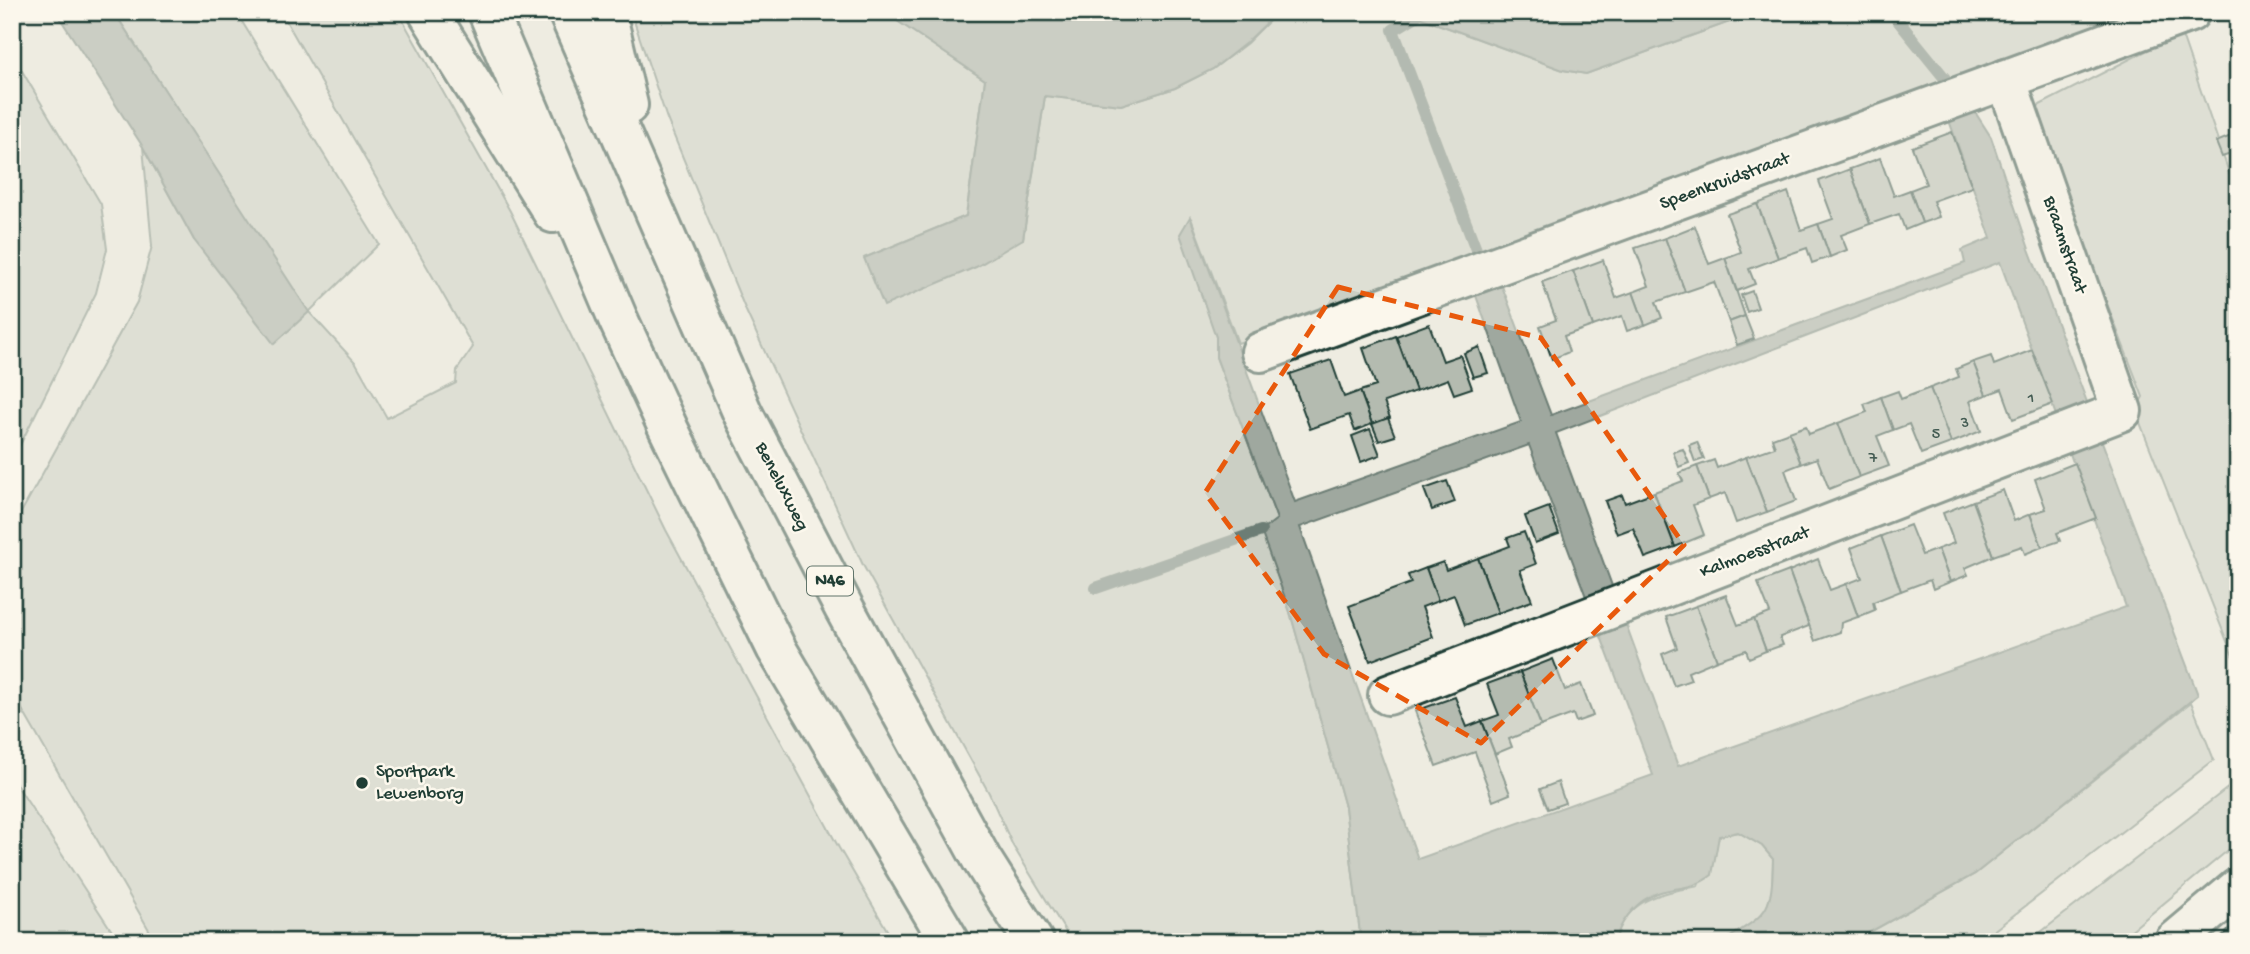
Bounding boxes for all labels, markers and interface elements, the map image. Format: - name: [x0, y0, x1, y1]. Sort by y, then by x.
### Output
- street label: Speenkruidstraat: [1657, 147, 1795, 216]
- street label: Braamstraat: [2036, 192, 2092, 299]
- house number: 1: [2027, 390, 2034, 409]
- house number: 3: [1960, 415, 1969, 434]
- house number: 5: [1932, 426, 1940, 445]
- street label: Beneluxweg: [748, 438, 813, 536]
- house number: 7: [1868, 450, 1878, 469]
- street label: Kalmoesstraat: [1697, 521, 1815, 584]
- road number: N46: [807, 566, 853, 596]
- place label: Sportpark Lewenborg: [376, 761, 464, 806]
- marker: Sportpark Lewenborg: [354, 775, 370, 791]

